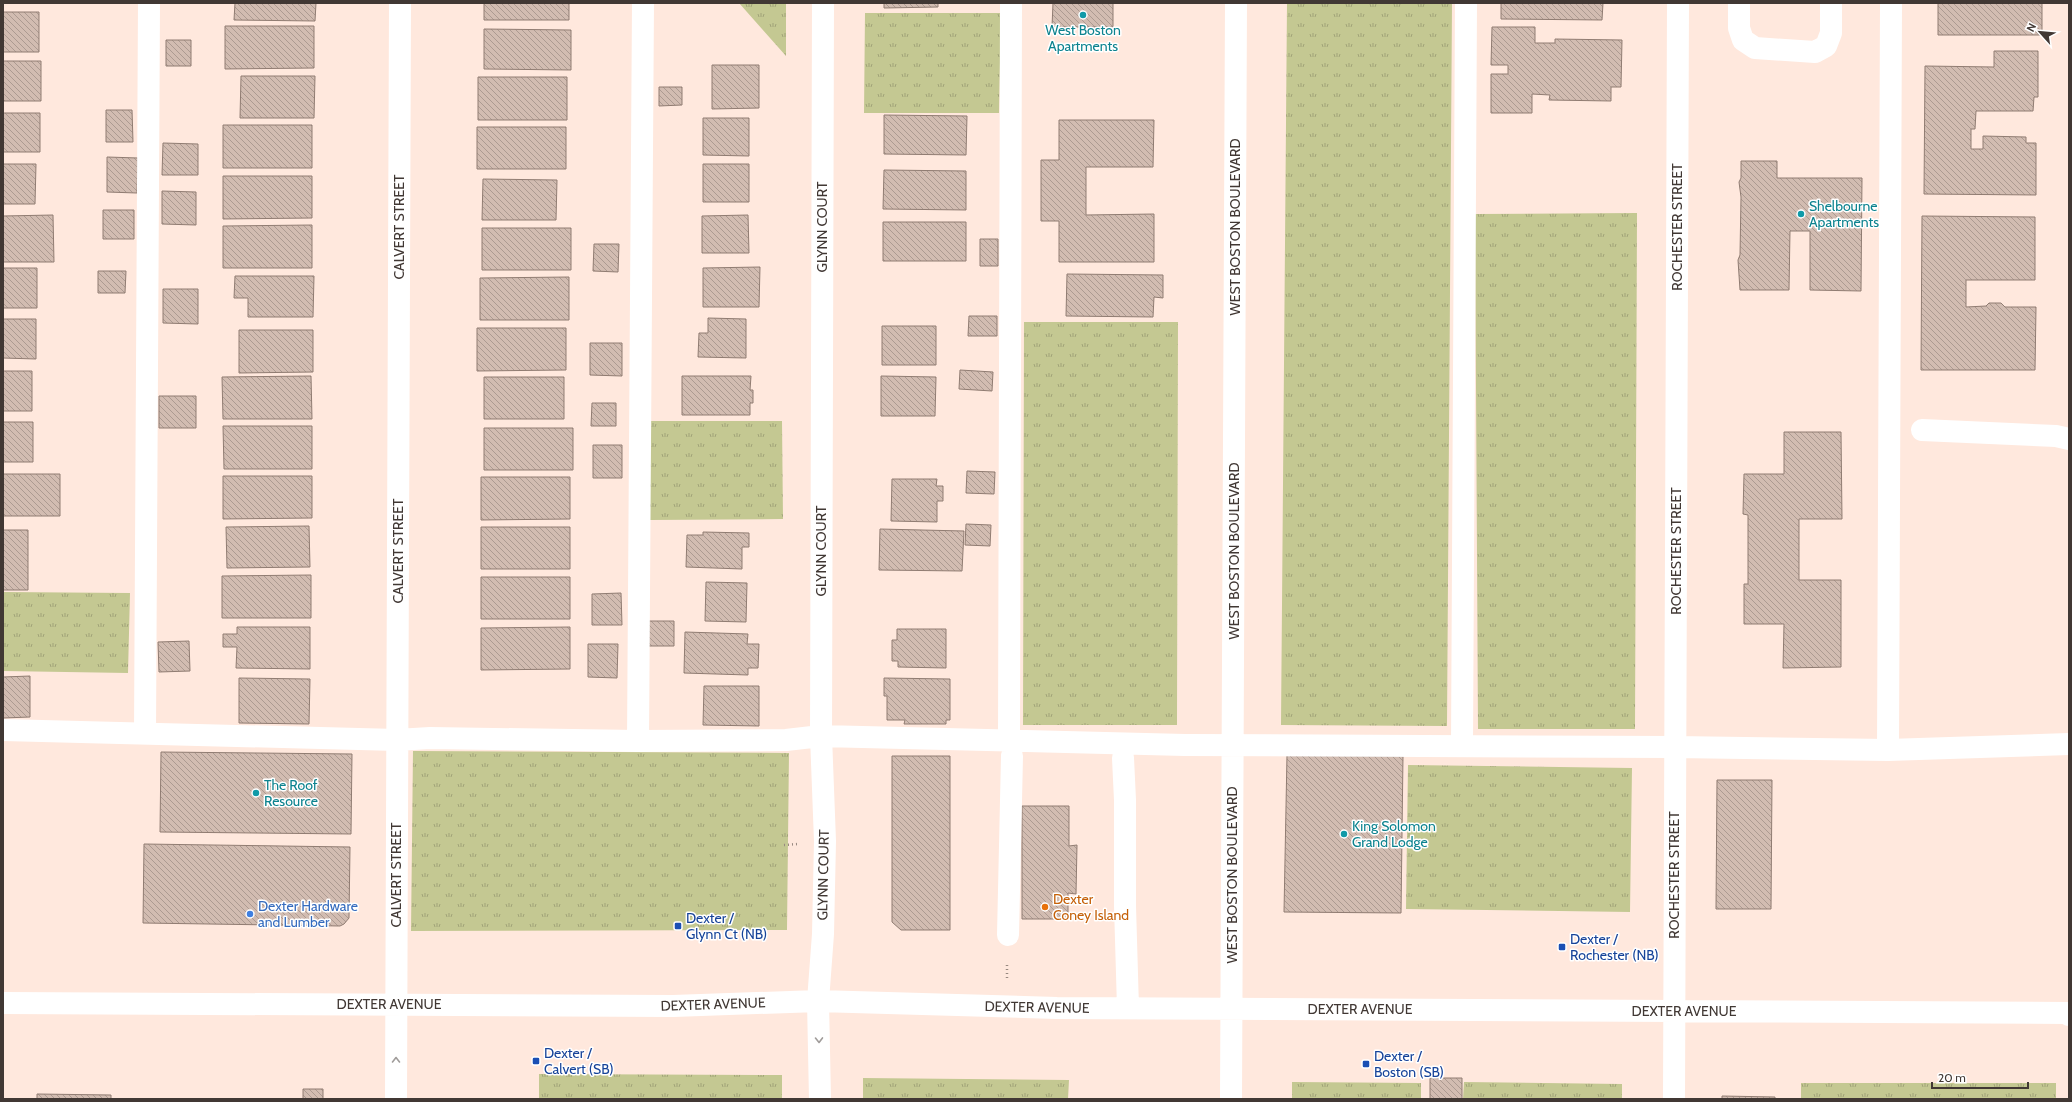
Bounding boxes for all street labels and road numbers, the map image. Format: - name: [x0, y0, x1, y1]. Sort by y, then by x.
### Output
- street label: WEST BOSTON BOULEVARD: [1226, 138, 1244, 316]
- street label: ROCHESTER STREET: [1668, 163, 1686, 291]
- street label: CALVERT STREET: [390, 174, 408, 280]
- street label: GLYNN COURT: [813, 181, 831, 272]
- street label: WEST BOSTON BOULEVARD: [1225, 462, 1243, 640]
- street label: ROCHESTER STREET: [1667, 487, 1685, 615]
- street label: CALVERT STREET: [389, 498, 407, 604]
- street label: GLYNN COURT: [812, 505, 830, 596]
- street label: WEST BOSTON BOULEVARD: [1223, 786, 1241, 964]
- street label: ROCHESTER STREET: [1665, 811, 1683, 939]
- street label: CALVERT STREET: [387, 822, 405, 928]
- street label: GLYNN COURT: [813, 829, 833, 921]
- street label: DEXTER AVENUE: [660, 993, 766, 1015]
- street label: DEXTER AVENUE: [336, 995, 442, 1013]
- street label: DEXTER AVENUE: [984, 997, 1090, 1017]
- street label: DEXTER AVENUE: [1307, 1000, 1413, 1018]
- street label: DEXTER AVENUE: [1631, 1002, 1737, 1020]

